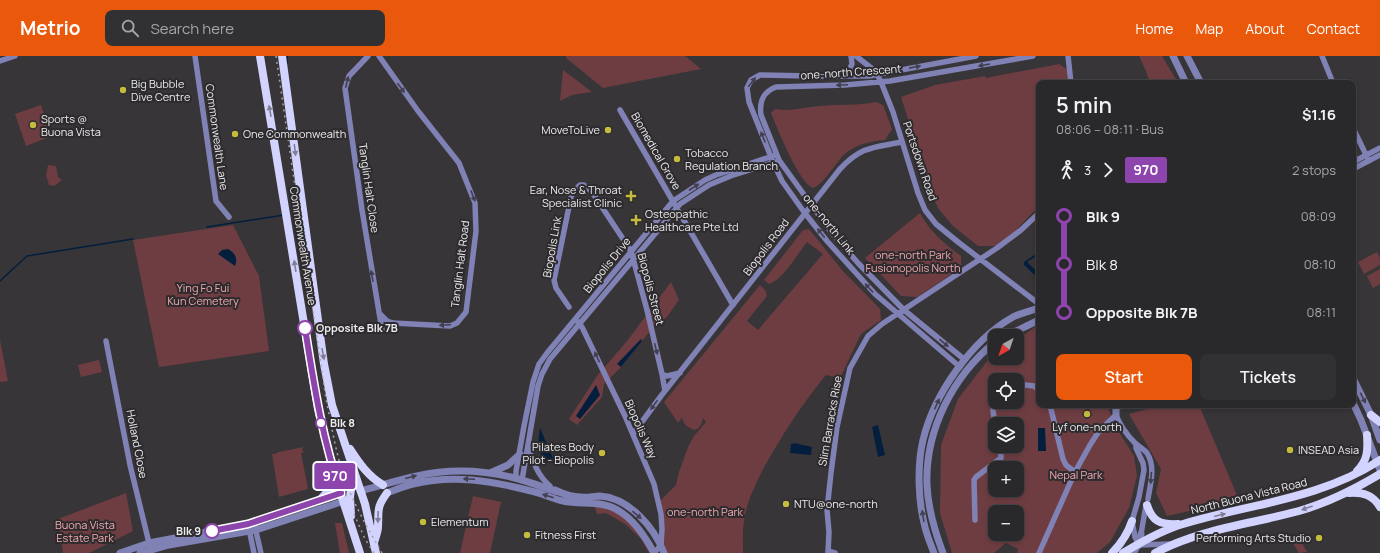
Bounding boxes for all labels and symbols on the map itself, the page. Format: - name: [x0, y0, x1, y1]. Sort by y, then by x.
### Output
- street label: one-north Crescent: [800, 60, 902, 83]
- one-way arrow: [978, 62, 990, 68]
- one-way arrow: [909, 63, 921, 69]
- place label: Big Bubble Dive Centre: [131, 76, 191, 104]
- one-way arrow: [344, 76, 350, 88]
- one-way arrow: [748, 76, 756, 87]
- one-way arrow: [836, 81, 848, 88]
- street label: Commonwealth Lane: [203, 83, 232, 192]
- one-way arrow: [397, 83, 405, 93]
- marker: Big Bubble Dive Centre: [118, 85, 128, 95]
- one-way arrow: [266, 104, 272, 117]
- street label: Biomedical Grove: [628, 109, 685, 193]
- place label: Sports @ Buona Vista: [41, 111, 101, 139]
- street label: Portsdown Road: [900, 119, 941, 203]
- marker: Sports @ Buona Vista: [28, 120, 38, 130]
- place label: MoveToLive: [541, 122, 601, 137]
- marker: MoveToLive: [603, 125, 613, 135]
- place label: One Commonwealth: [243, 126, 346, 141]
- marker: One Commonwealth: [230, 129, 240, 139]
- one-way arrow: [760, 131, 766, 143]
- street label: Tanglin Halt Close: [356, 142, 383, 234]
- one-way arrow: [292, 144, 298, 156]
- place label: Tobacco Regulation Branch: [685, 145, 778, 173]
- marker: Tobacco Regulation Branch: [672, 154, 682, 164]
- place label: Ear, Nose & Throat Specialist Clinic: [530, 182, 622, 210]
- one-way arrow: [689, 183, 699, 191]
- street label: Commonwealth Avenue: [287, 185, 320, 307]
- one-way arrow: [470, 190, 476, 202]
- marker: Ear, Nose & Throat Specialist Clinic: [625, 190, 637, 202]
- street label: one-north Link: [800, 190, 859, 258]
- place label: Osteopathic Healthcare Pte Ltd: [645, 206, 739, 234]
- street label: Biopolis Link: [539, 214, 564, 279]
- marker: Osteopathic Healthcare Pte Ltd: [630, 214, 642, 226]
- street label: Biopolis Road: [739, 215, 792, 278]
- street label: Tanglin Halt Road: [447, 219, 472, 308]
- one-way arrow: [816, 227, 825, 238]
- street label: Biopolis Drive: [579, 233, 634, 296]
- park label: one-north Park Fusionopolis North: [866, 247, 961, 275]
- street label: Biopolis Street: [635, 251, 668, 327]
- one-way arrow: [292, 260, 298, 273]
- one-way arrow: [369, 270, 375, 282]
- park label: Ying Fo Fui Kun Cemetery: [167, 280, 239, 308]
- one-way arrow: [865, 283, 874, 292]
- marker: Opposite Blk 7B: [297, 320, 313, 336]
- place label: Opposite Blk 7B: [316, 320, 398, 335]
- one-way arrow: [439, 322, 451, 329]
- north arrow: [988, 329, 1024, 365]
- one-way arrow: [938, 338, 949, 347]
- one-way arrow: [653, 343, 659, 355]
- one-way arrow: [320, 348, 326, 360]
- one-way arrow: [594, 352, 600, 363]
- street label: Slim Barracks Rise: [814, 374, 845, 467]
- one-way arrow: [1360, 392, 1366, 403]
- street label: Biopolis Way: [622, 397, 661, 461]
- one-way arrow: [934, 398, 940, 410]
- one-way arrow: [650, 400, 658, 411]
- street label: Holland Close: [123, 408, 152, 480]
- marker: Lyf one-north: [1082, 409, 1092, 419]
- place label: Blk 8: [330, 415, 355, 430]
- marker: Blk 8: [315, 417, 327, 429]
- place label: Lyf one-north: [1052, 419, 1122, 434]
- place label: Pilates Body Pilot - Biopolis: [523, 439, 594, 467]
- place label: INSEAD Asia: [1298, 442, 1359, 457]
- marker: INSEAD Asia: [1285, 445, 1295, 455]
- marker: Pilates Body Pilot - Biopolis: [597, 448, 607, 458]
- line badge: 970: [312, 463, 358, 489]
- park label: Nepal Park: [1049, 467, 1103, 482]
- one-way arrow: [1147, 472, 1154, 484]
- one-way arrow: [405, 474, 417, 480]
- street label: North Buona Vista Road: [1189, 474, 1309, 517]
- one-way arrow: [463, 476, 475, 483]
- one-way arrow: [541, 493, 553, 499]
- place label: NTU@one-north: [794, 496, 878, 511]
- marker: NTU@one-north: [781, 499, 791, 509]
- park label: one-north Park: [667, 504, 744, 519]
- one-way arrow: [1300, 506, 1312, 512]
- one-way arrow: [920, 510, 926, 522]
- one-way arrow: [375, 511, 381, 524]
- one-way arrow: [632, 511, 643, 520]
- one-way arrow: [1214, 511, 1226, 517]
- place label: Elementum: [431, 514, 488, 529]
- park label: Buona Vista Estate Park: [55, 517, 115, 545]
- marker: Elementum: [418, 517, 428, 527]
- place label: Blk 9: [176, 523, 201, 538]
- marker: Blk 9: [204, 523, 220, 539]
- place label: Fitness First: [535, 527, 596, 542]
- marker: Fitness First: [522, 530, 532, 540]
- place label: Performing Arts Studio: [1196, 530, 1311, 545]
- marker: Performing Arts Studio: [1314, 533, 1324, 543]

